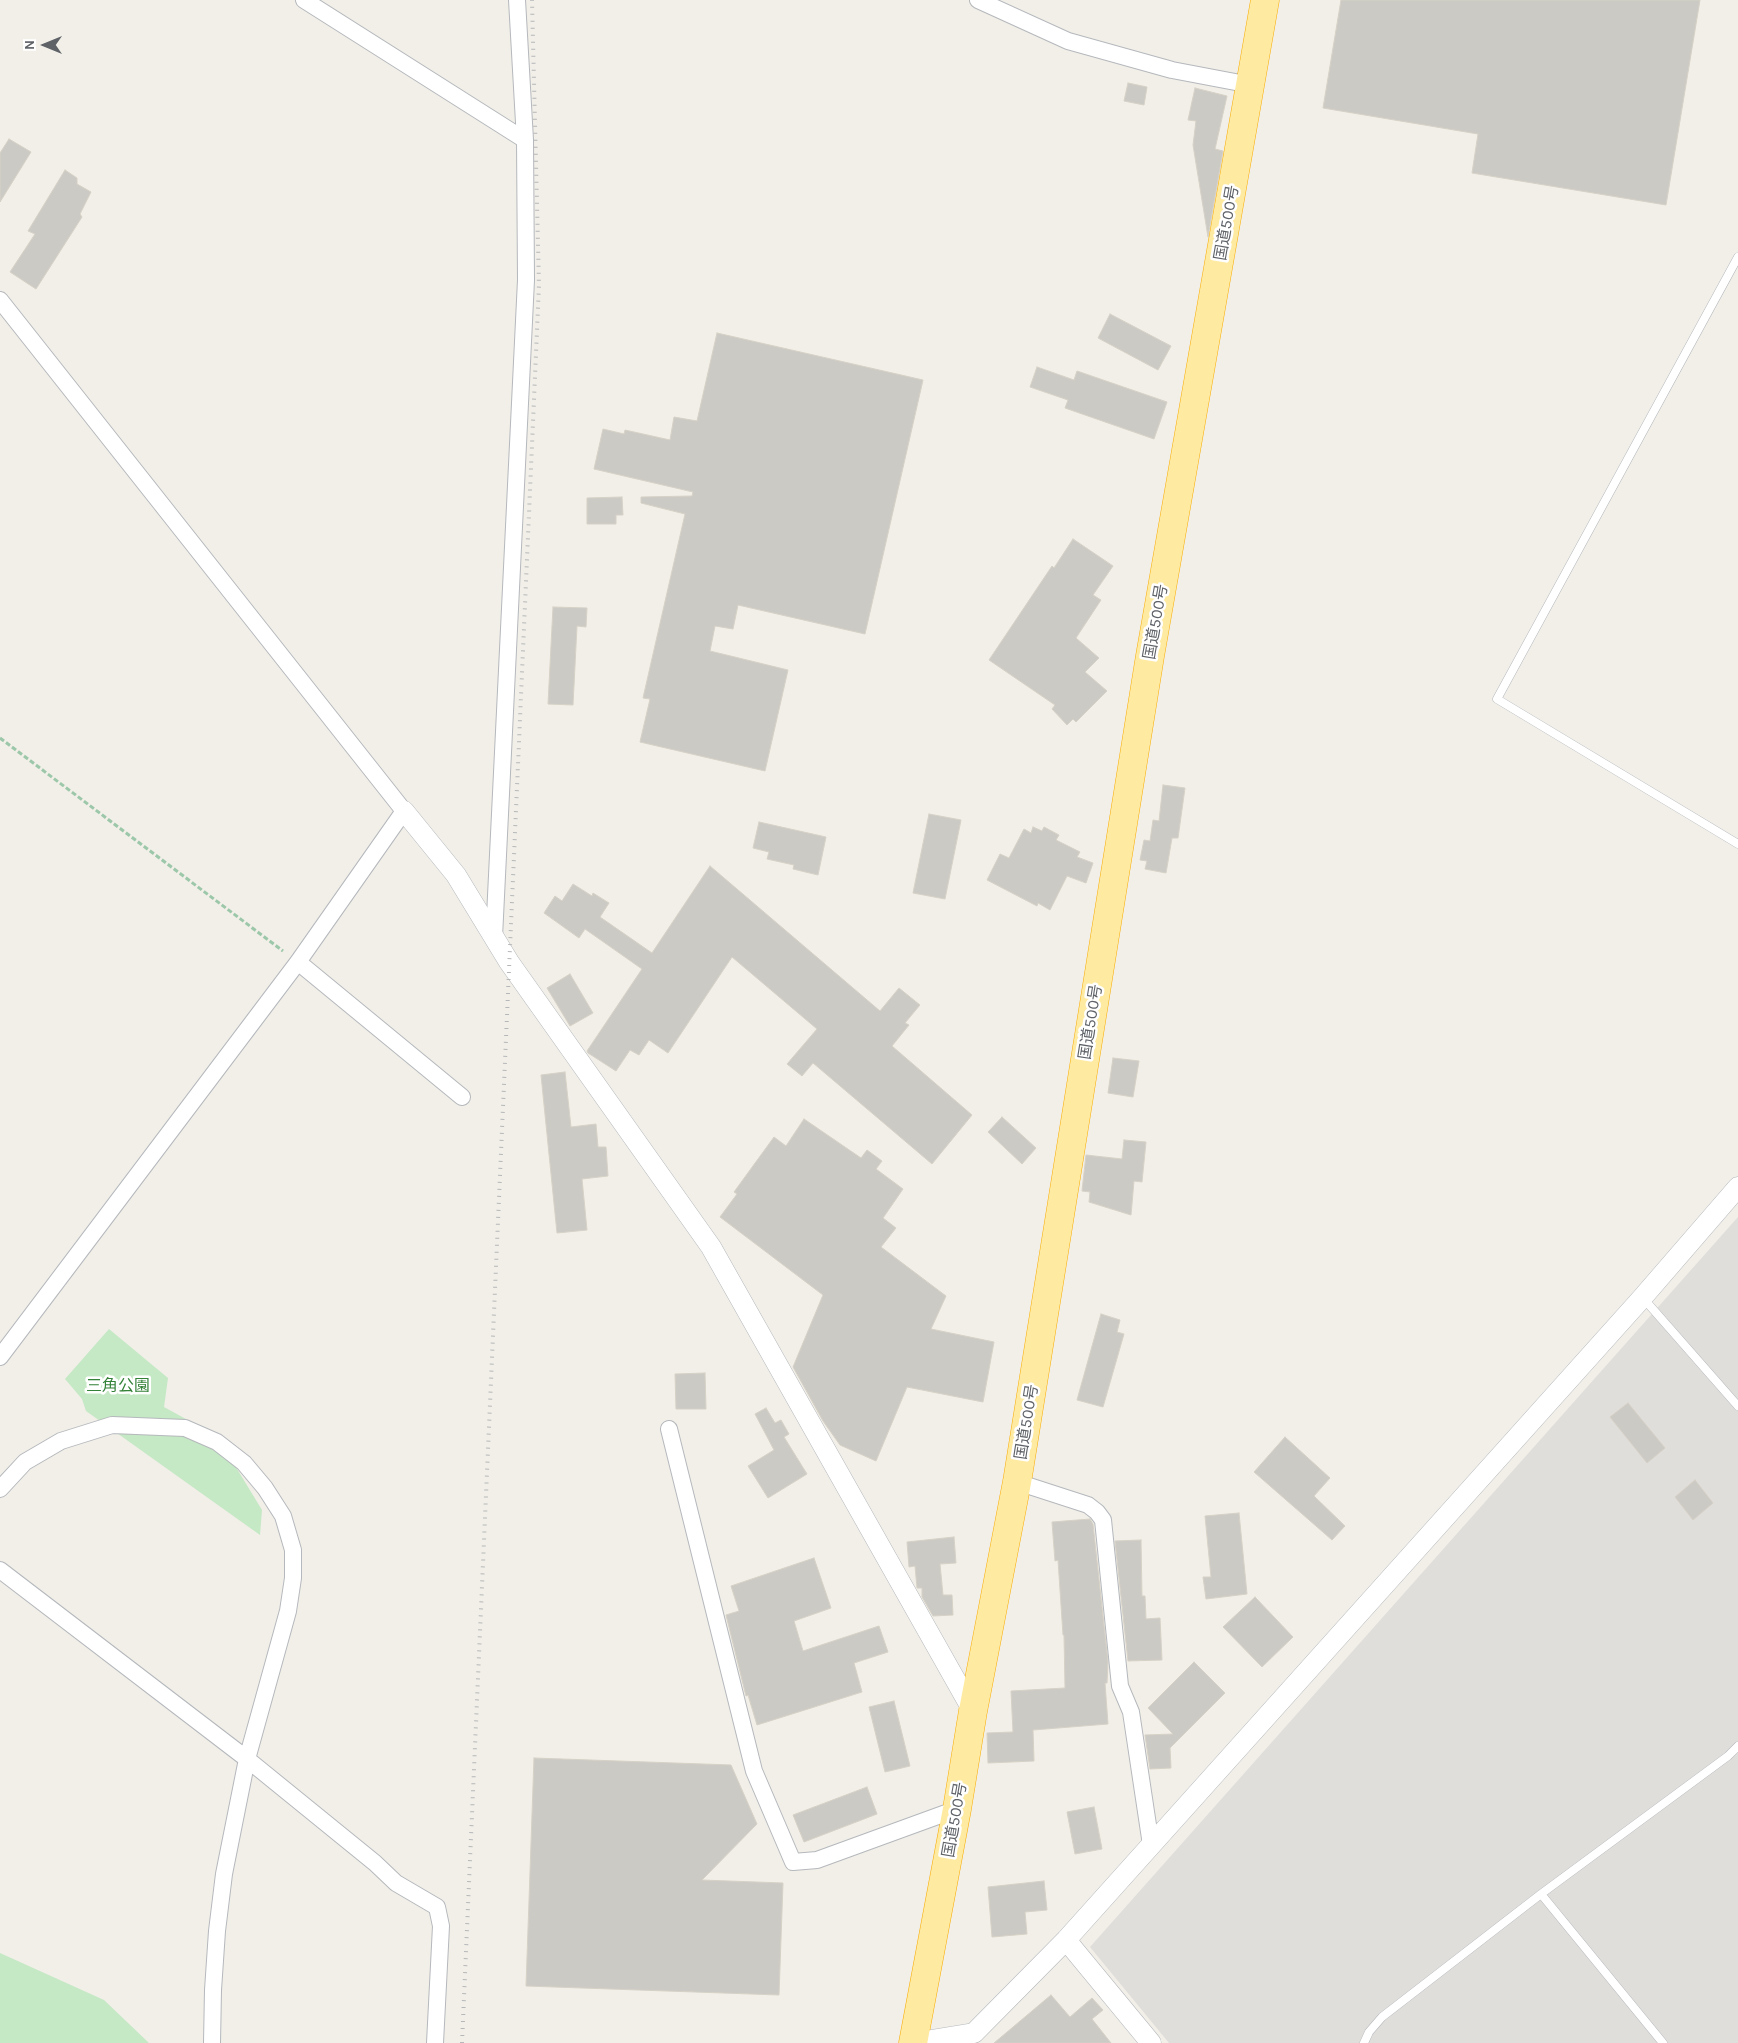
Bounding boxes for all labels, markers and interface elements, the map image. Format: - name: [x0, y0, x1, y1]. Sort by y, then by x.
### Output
- north arrow: [20, 20, 70, 70]
- text: N: [21, 40, 38, 50]
- street label: 国道500号: [1211, 184, 1243, 262]
- street label: 国道500号: [1140, 583, 1172, 661]
- street label: 国道500号: [1076, 983, 1106, 1061]
- park label: 三角公園: [86, 1376, 150, 1396]
- street label: 国道500号: [1012, 1383, 1042, 1461]
- street label: 国道500号: [939, 1781, 971, 1859]

